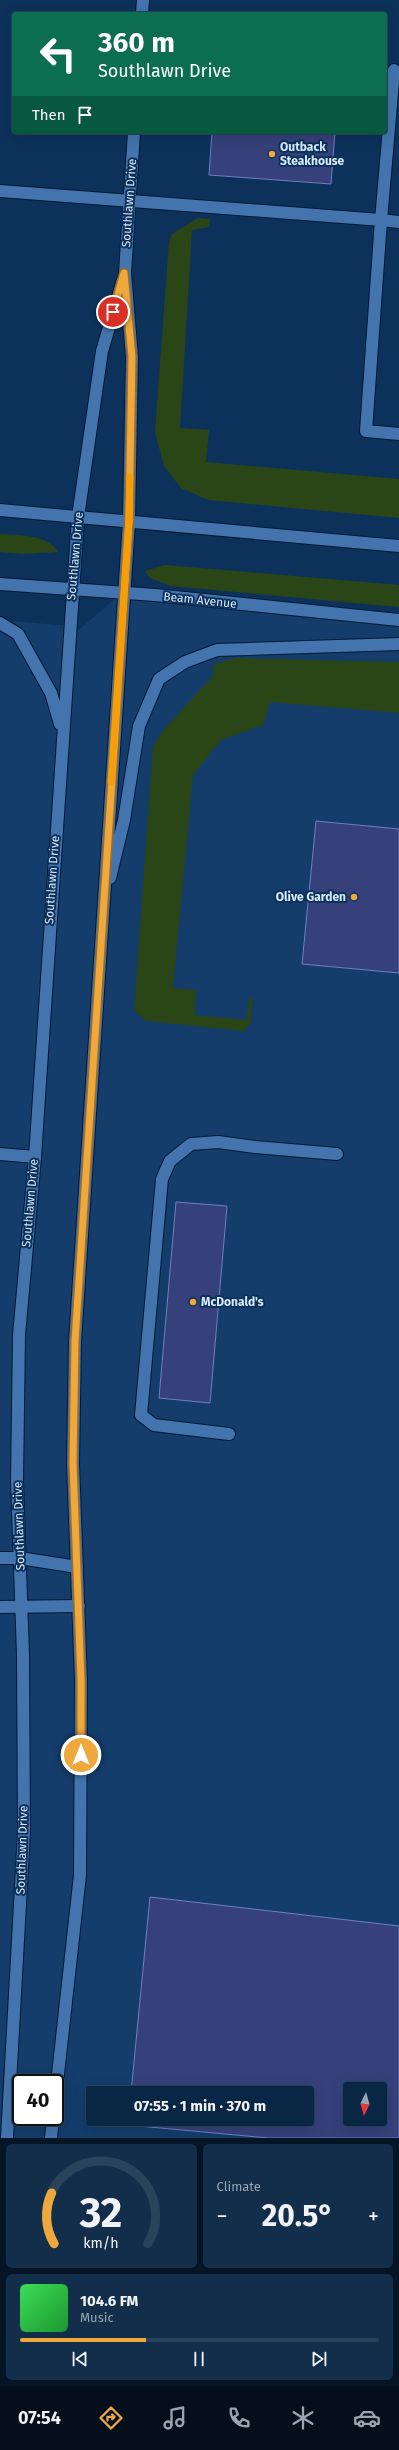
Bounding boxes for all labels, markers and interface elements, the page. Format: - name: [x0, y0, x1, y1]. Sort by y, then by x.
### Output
- text: 360 m: [98, 26, 175, 59]
- icon: left: [32, 28, 84, 80]
- text: Southlawn Drive: [98, 60, 231, 82]
- icon: arrive: [74, 104, 96, 126]
- text: Then: [32, 106, 66, 124]
- place label: Outback Steakhouse: [280, 140, 345, 168]
- marker: Outback Steakhouse: [267, 149, 277, 159]
- street label: Southlawn Drive: [119, 158, 139, 248]
- pin: [96, 295, 130, 329]
- icon: arrive: [102, 301, 124, 323]
- street label: Southlawn Drive: [64, 511, 86, 601]
- street label: Beam Avenue: [163, 589, 237, 611]
- street label: Southlawn Drive: [42, 835, 62, 925]
- place label: Olive Garden: [276, 890, 346, 904]
- marker: Olive Garden: [349, 892, 359, 902]
- street label: Southlawn Drive: [19, 1158, 41, 1248]
- place label: McDonald's: [201, 1295, 264, 1309]
- marker: McDonald's: [188, 1297, 198, 1307]
- street label: Southlawn Drive: [10, 1481, 28, 1571]
- position arrow: [60, 1734, 102, 1776]
- street label: Southlawn Drive: [13, 1805, 31, 1895]
- speed limit sign: 40: [12, 2074, 64, 2126]
- north arrow: [343, 2082, 387, 2126]
- map controls: [343, 2082, 387, 2126]
- text: 07:55 · 1 min · 370 m: [134, 2097, 266, 2115]
- text: Climate: [217, 2179, 261, 2194]
- text: 32: [79, 2188, 123, 2238]
- text: 20.5°: [262, 2198, 334, 2234]
- text: −: [217, 2203, 228, 2230]
- text: +: [368, 2203, 379, 2230]
- text: km/h: [84, 2235, 119, 2252]
- text: 104.6 FM: [80, 2292, 138, 2310]
- text: Music: [80, 2310, 114, 2325]
- icon: previous: [69, 2348, 91, 2370]
- icon: pause: [188, 2348, 210, 2370]
- icon: next: [308, 2348, 330, 2370]
- icon: directions: [97, 2404, 125, 2432]
- icon: music: [161, 2404, 189, 2432]
- icon: phone: [225, 2404, 253, 2432]
- icon: climate: [289, 2404, 317, 2432]
- icon: car: [353, 2404, 381, 2432]
- text: 07:54: [18, 2407, 61, 2429]

